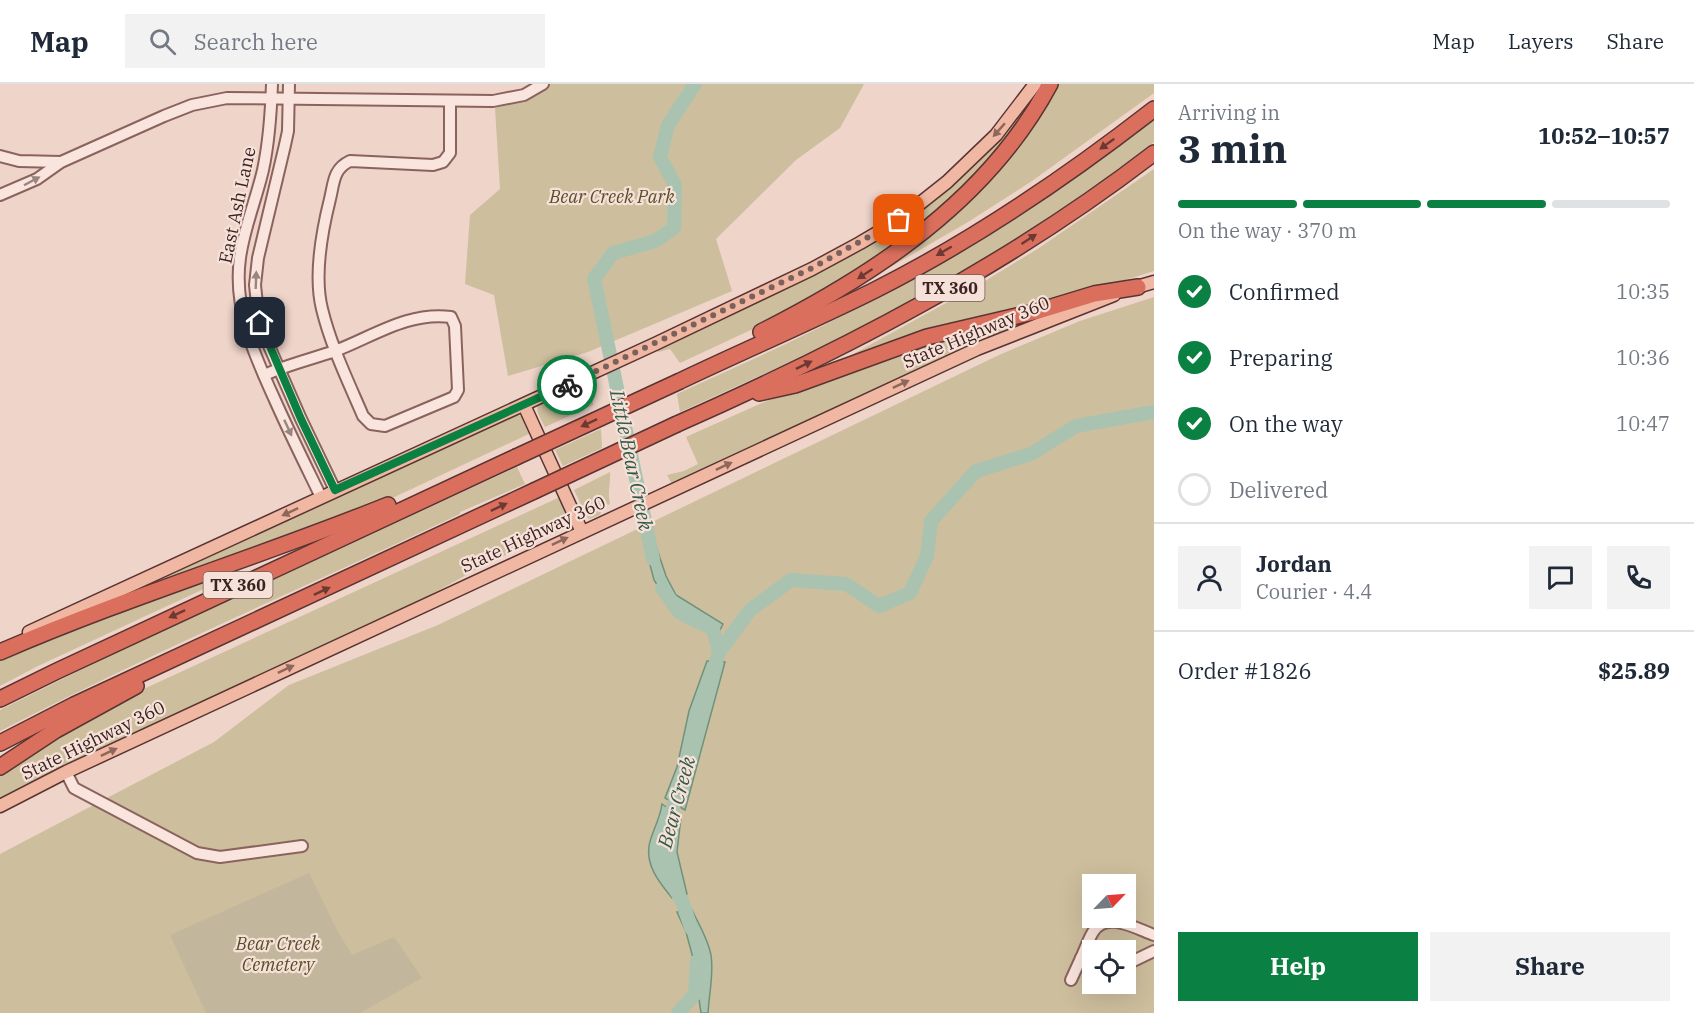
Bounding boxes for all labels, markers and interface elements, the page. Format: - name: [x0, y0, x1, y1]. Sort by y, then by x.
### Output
- search box: [125, 14, 545, 68]
- text: Map: [30, 23, 89, 60]
- icon: search: [146, 25, 179, 58]
- text: Search here: [194, 27, 318, 56]
- text: Map: [1432, 27, 1475, 55]
- text: Layers: [1508, 27, 1574, 55]
- text: Share: [1607, 27, 1664, 55]
- text: Arriving in: [1178, 99, 1280, 126]
- text: 10:52–10:57: [1538, 121, 1670, 150]
- one-way arrow: [993, 122, 1006, 137]
- text: 3 min: [1178, 123, 1287, 174]
- one-way arrow: [1100, 138, 1116, 150]
- street label: East Ash Lane: [213, 145, 261, 265]
- one-way arrow: [24, 176, 41, 186]
- park label: Bear Creek Park: [548, 185, 675, 208]
- pin: [873, 194, 924, 245]
- icon: bag: [882, 203, 915, 236]
- text: On the way · 370 m: [1178, 217, 1357, 244]
- one-way arrow: [1021, 234, 1037, 245]
- one-way arrow: [935, 246, 952, 256]
- one-way arrow: [856, 268, 873, 279]
- one-way arrow: [252, 271, 261, 290]
- road number: TX 360: [916, 275, 984, 301]
- icon: check: [1178, 275, 1211, 308]
- text: Confirmed: [1229, 277, 1340, 306]
- text: 10:35: [1616, 278, 1670, 305]
- street label: State Highway 360: [899, 291, 1053, 373]
- pin: [234, 297, 285, 348]
- icon: home: [243, 306, 276, 339]
- icon: check: [1178, 341, 1211, 374]
- text: Preparing: [1229, 343, 1333, 372]
- text: 10:36: [1616, 344, 1670, 371]
- courier: [537, 355, 597, 415]
- one-way arrow: [795, 360, 812, 369]
- icon: bike: [551, 369, 584, 402]
- one-way arrow: [892, 379, 910, 389]
- water label: Little Bear Creek: [604, 386, 660, 533]
- icon: check: [1178, 407, 1211, 440]
- text: On the way: [1229, 409, 1343, 438]
- text: 10:47: [1616, 410, 1670, 437]
- one-way arrow: [580, 418, 598, 428]
- one-way arrow: [283, 420, 292, 437]
- one-way arrow: [715, 461, 732, 470]
- text: Delivered: [1229, 475, 1328, 504]
- street label: State Highway 360: [457, 490, 609, 578]
- one-way arrow: [490, 503, 507, 512]
- one-way arrow: [282, 507, 299, 516]
- one-way arrow: [552, 537, 569, 546]
- button: person: [1178, 546, 1241, 609]
- button: chat: [1529, 546, 1592, 609]
- button: phone: [1607, 546, 1670, 609]
- text: Jordan: [1256, 549, 1332, 578]
- road number: TX 360: [204, 572, 272, 598]
- text: Courier · 4.4: [1256, 578, 1372, 605]
- one-way arrow: [314, 586, 331, 595]
- one-way arrow: [169, 609, 186, 618]
- text: Order #1826: [1178, 656, 1312, 685]
- text: $25.89: [1598, 656, 1670, 685]
- one-way arrow: [277, 665, 294, 674]
- street label: State Highway 360: [17, 695, 169, 785]
- one-way arrow: [100, 747, 118, 757]
- water label: Bear Creek: [651, 753, 701, 852]
- north arrow: [1082, 874, 1136, 928]
- map controls: [1082, 874, 1136, 994]
- park label: Bear Creek Cemetery: [235, 932, 321, 976]
- button: Help: [1178, 932, 1418, 1001]
- button: Share: [1430, 932, 1670, 1001]
- button: locate: [1082, 940, 1136, 994]

